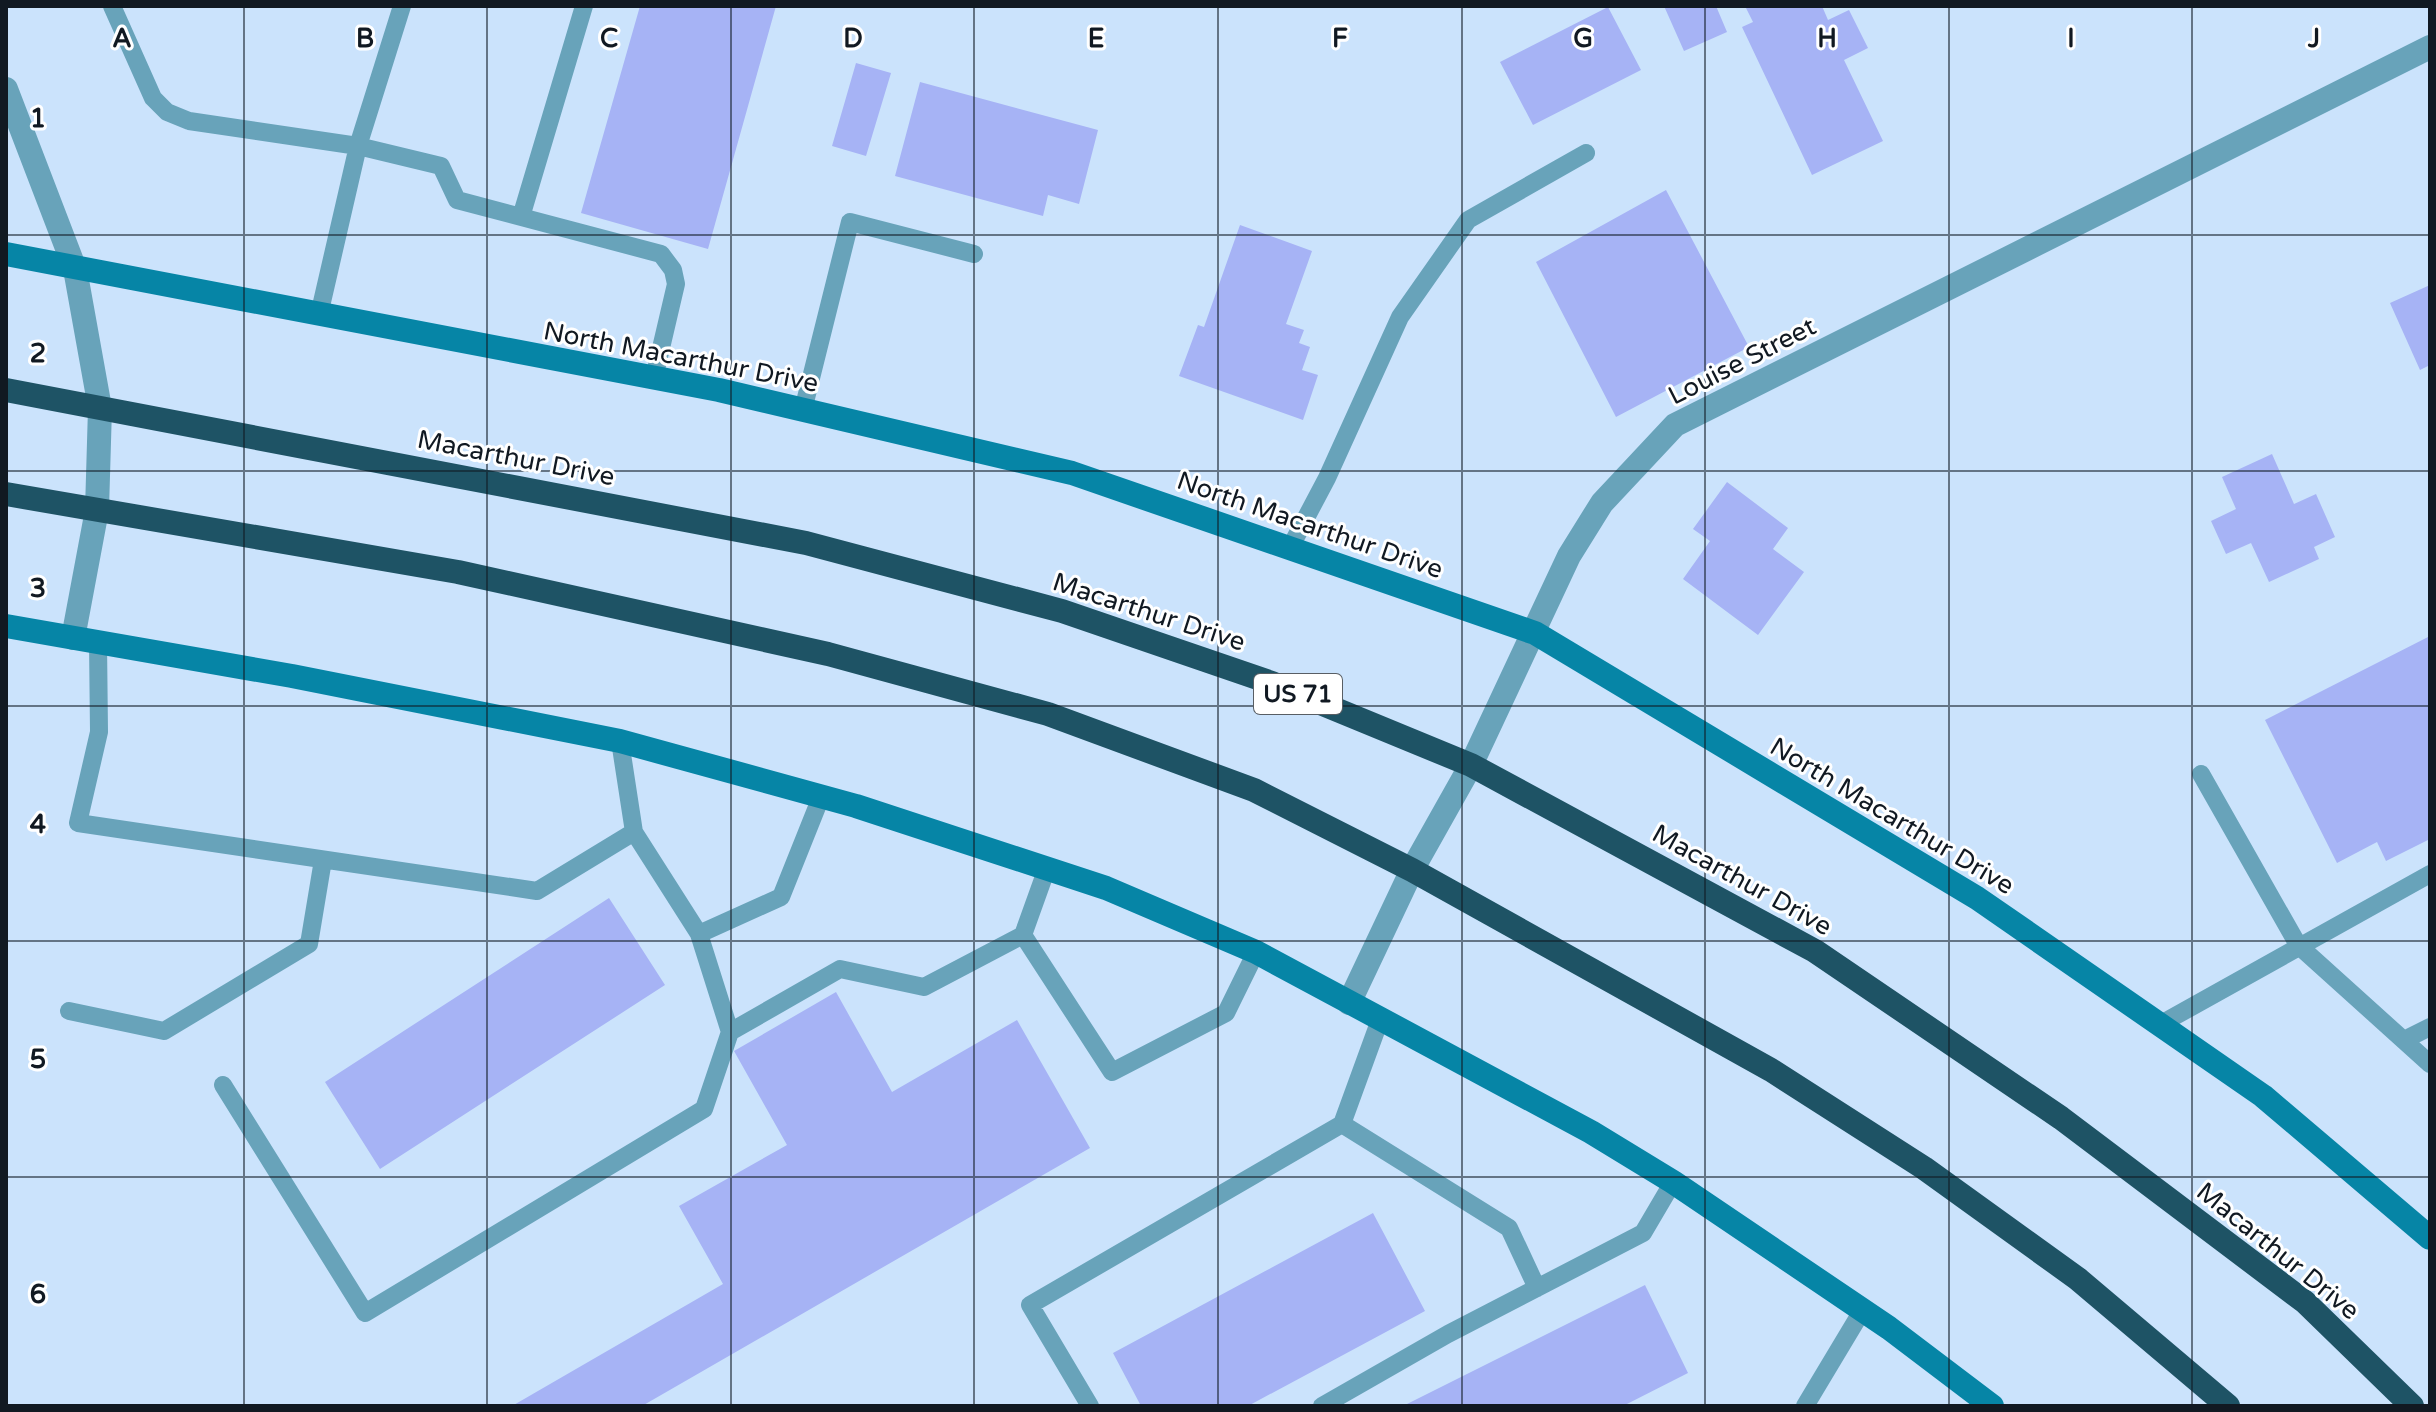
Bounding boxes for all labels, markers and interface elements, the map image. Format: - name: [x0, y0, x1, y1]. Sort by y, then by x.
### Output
- text: A: [112, 23, 132, 54]
- text: B: [356, 23, 374, 54]
- text: C: [600, 23, 618, 54]
- text: D: [843, 23, 863, 54]
- text: E: [1088, 23, 1104, 54]
- text: F: [1332, 23, 1348, 54]
- text: G: [1573, 23, 1593, 54]
- text: H: [1817, 23, 1837, 54]
- text: I: [2067, 23, 2075, 54]
- text: J: [2307, 23, 2320, 54]
- text: 1: [30, 103, 46, 134]
- street label: Louise Street: [1663, 311, 1821, 411]
- street label: North Macarthur Drive: [541, 315, 821, 399]
- text: 2: [30, 338, 46, 369]
- street label: Macarthur Drive: [415, 424, 617, 492]
- street label: North Macarthur Drive: [1173, 465, 1447, 585]
- street label: Macarthur Drive: [1049, 566, 1249, 658]
- text: 3: [30, 573, 46, 604]
- road number: US 71: [1254, 674, 1342, 714]
- street label: North Macarthur Drive: [1764, 731, 2020, 901]
- text: 4: [30, 809, 46, 840]
- street label: Macarthur Drive: [1647, 818, 1837, 942]
- text: 5: [30, 1044, 46, 1075]
- street label: Macarthur Drive: [2190, 1176, 2366, 1326]
- text: 6: [30, 1279, 46, 1310]

